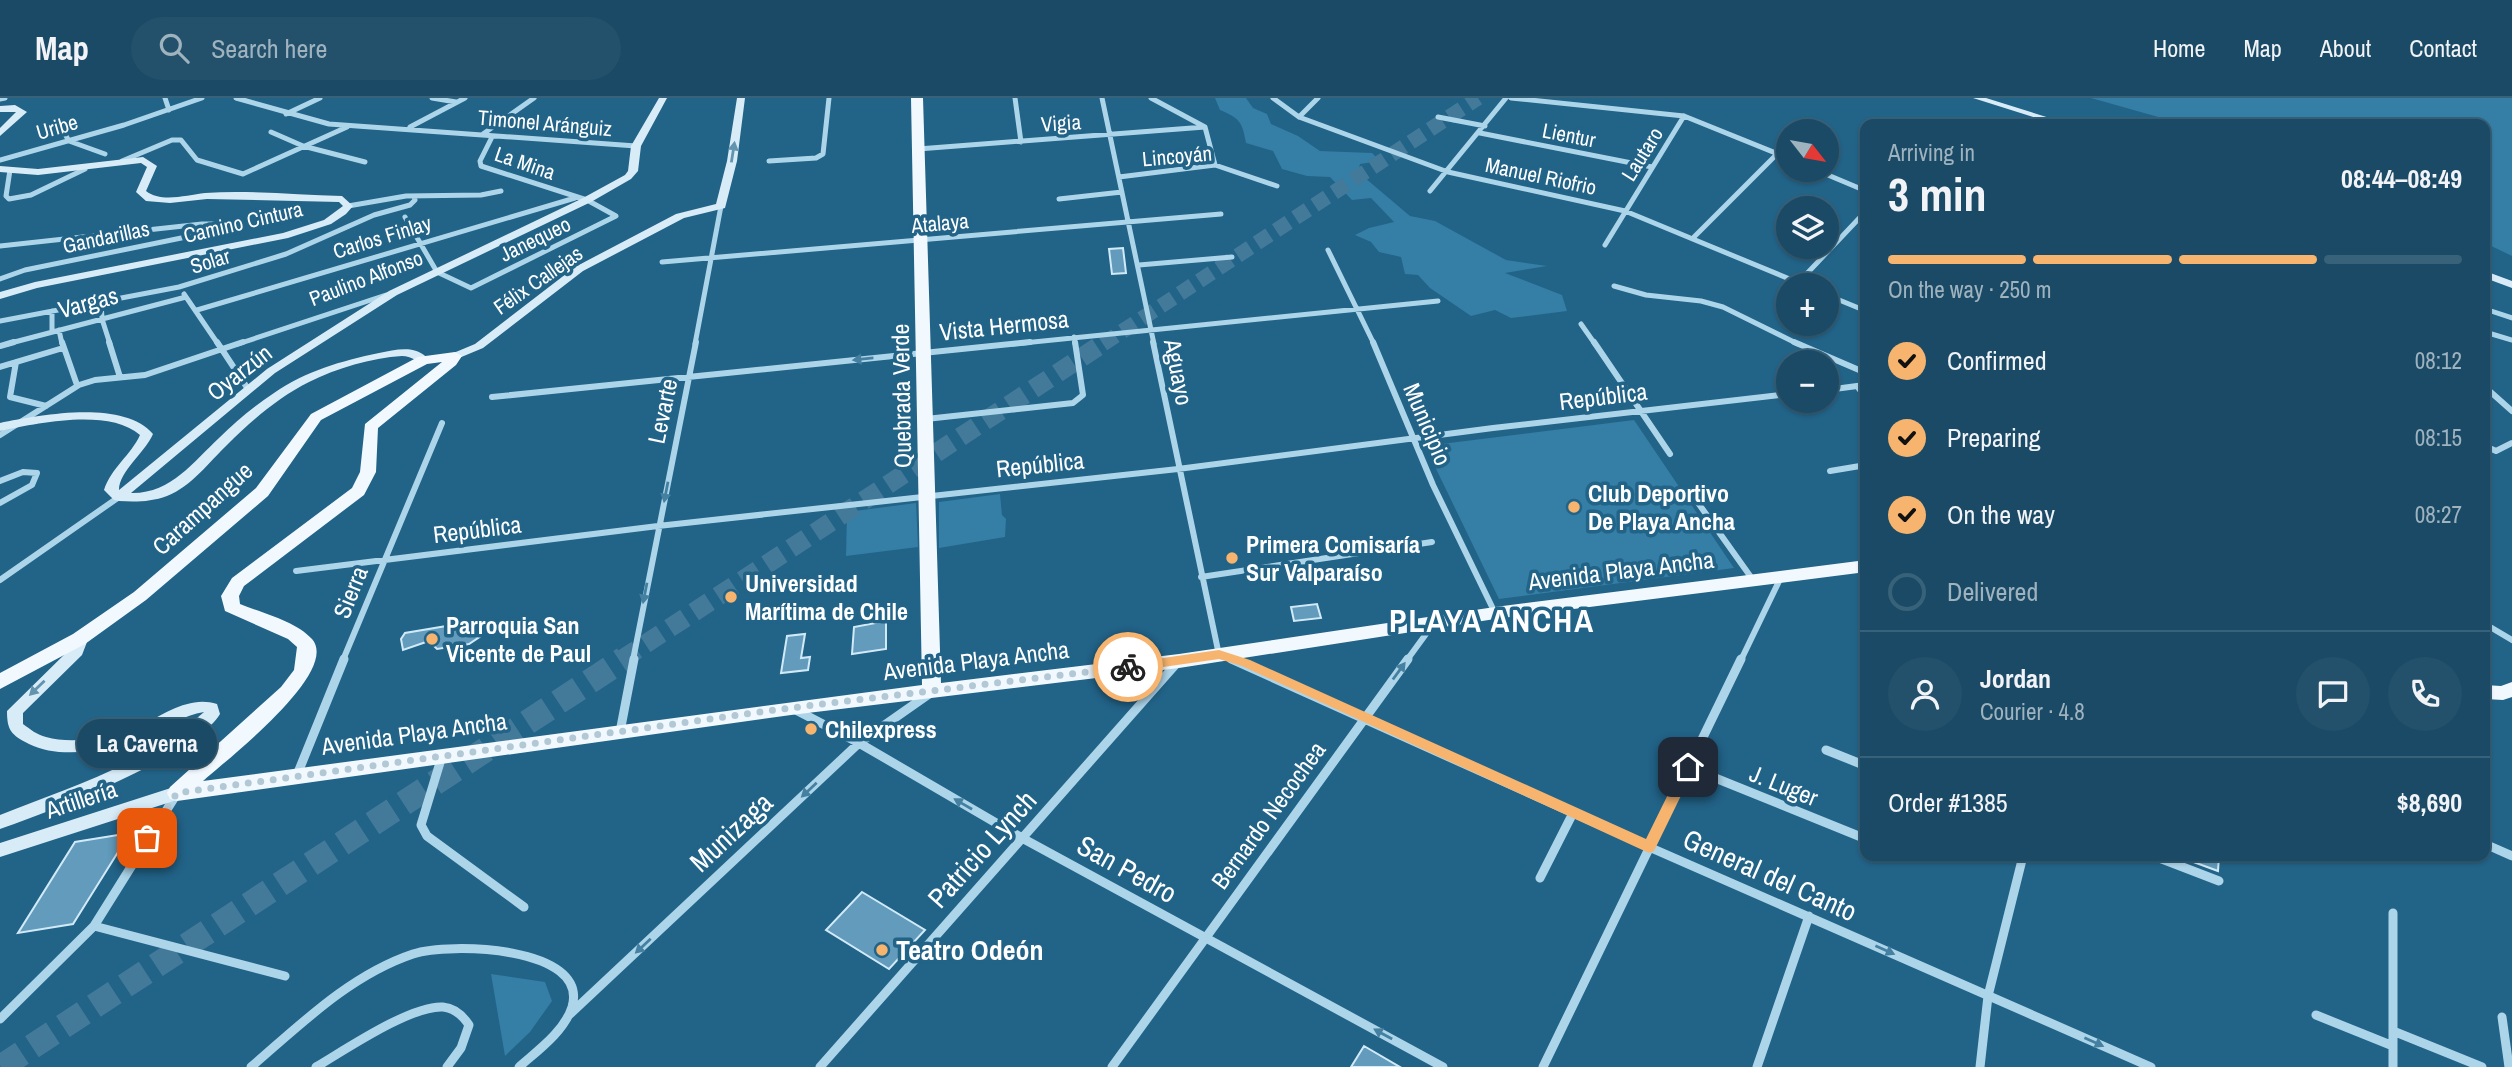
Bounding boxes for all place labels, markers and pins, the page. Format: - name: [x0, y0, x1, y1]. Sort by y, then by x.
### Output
- place label: Club Deportivo De Playa Ancha: [1588, 477, 1735, 537]
- marker: Club Deportivo De Playa Ancha: [1566, 499, 1582, 515]
- place label: Primera Comisaría Sur Valparaíso: [1246, 528, 1420, 588]
- marker: Primera Comisaría Sur Valparaíso: [1224, 550, 1240, 566]
- place label: Universidad Marítima de Chile: [745, 567, 908, 627]
- marker: Universidad Marítima de Chile: [723, 589, 739, 605]
- place label: Parroquia San Vicente de Paul: [446, 609, 591, 669]
- marker: Parroquia San Vicente de Paul: [424, 631, 440, 647]
- place label: Chilexpress: [825, 713, 937, 745]
- callout: La Caverna: [77, 719, 217, 768]
- marker: Chilexpress: [803, 721, 819, 737]
- pin: [1658, 737, 1718, 797]
- pin: [117, 808, 177, 868]
- place label: Teatro Odeón: [896, 931, 1044, 969]
- marker: Teatro Odeón: [874, 942, 890, 958]

